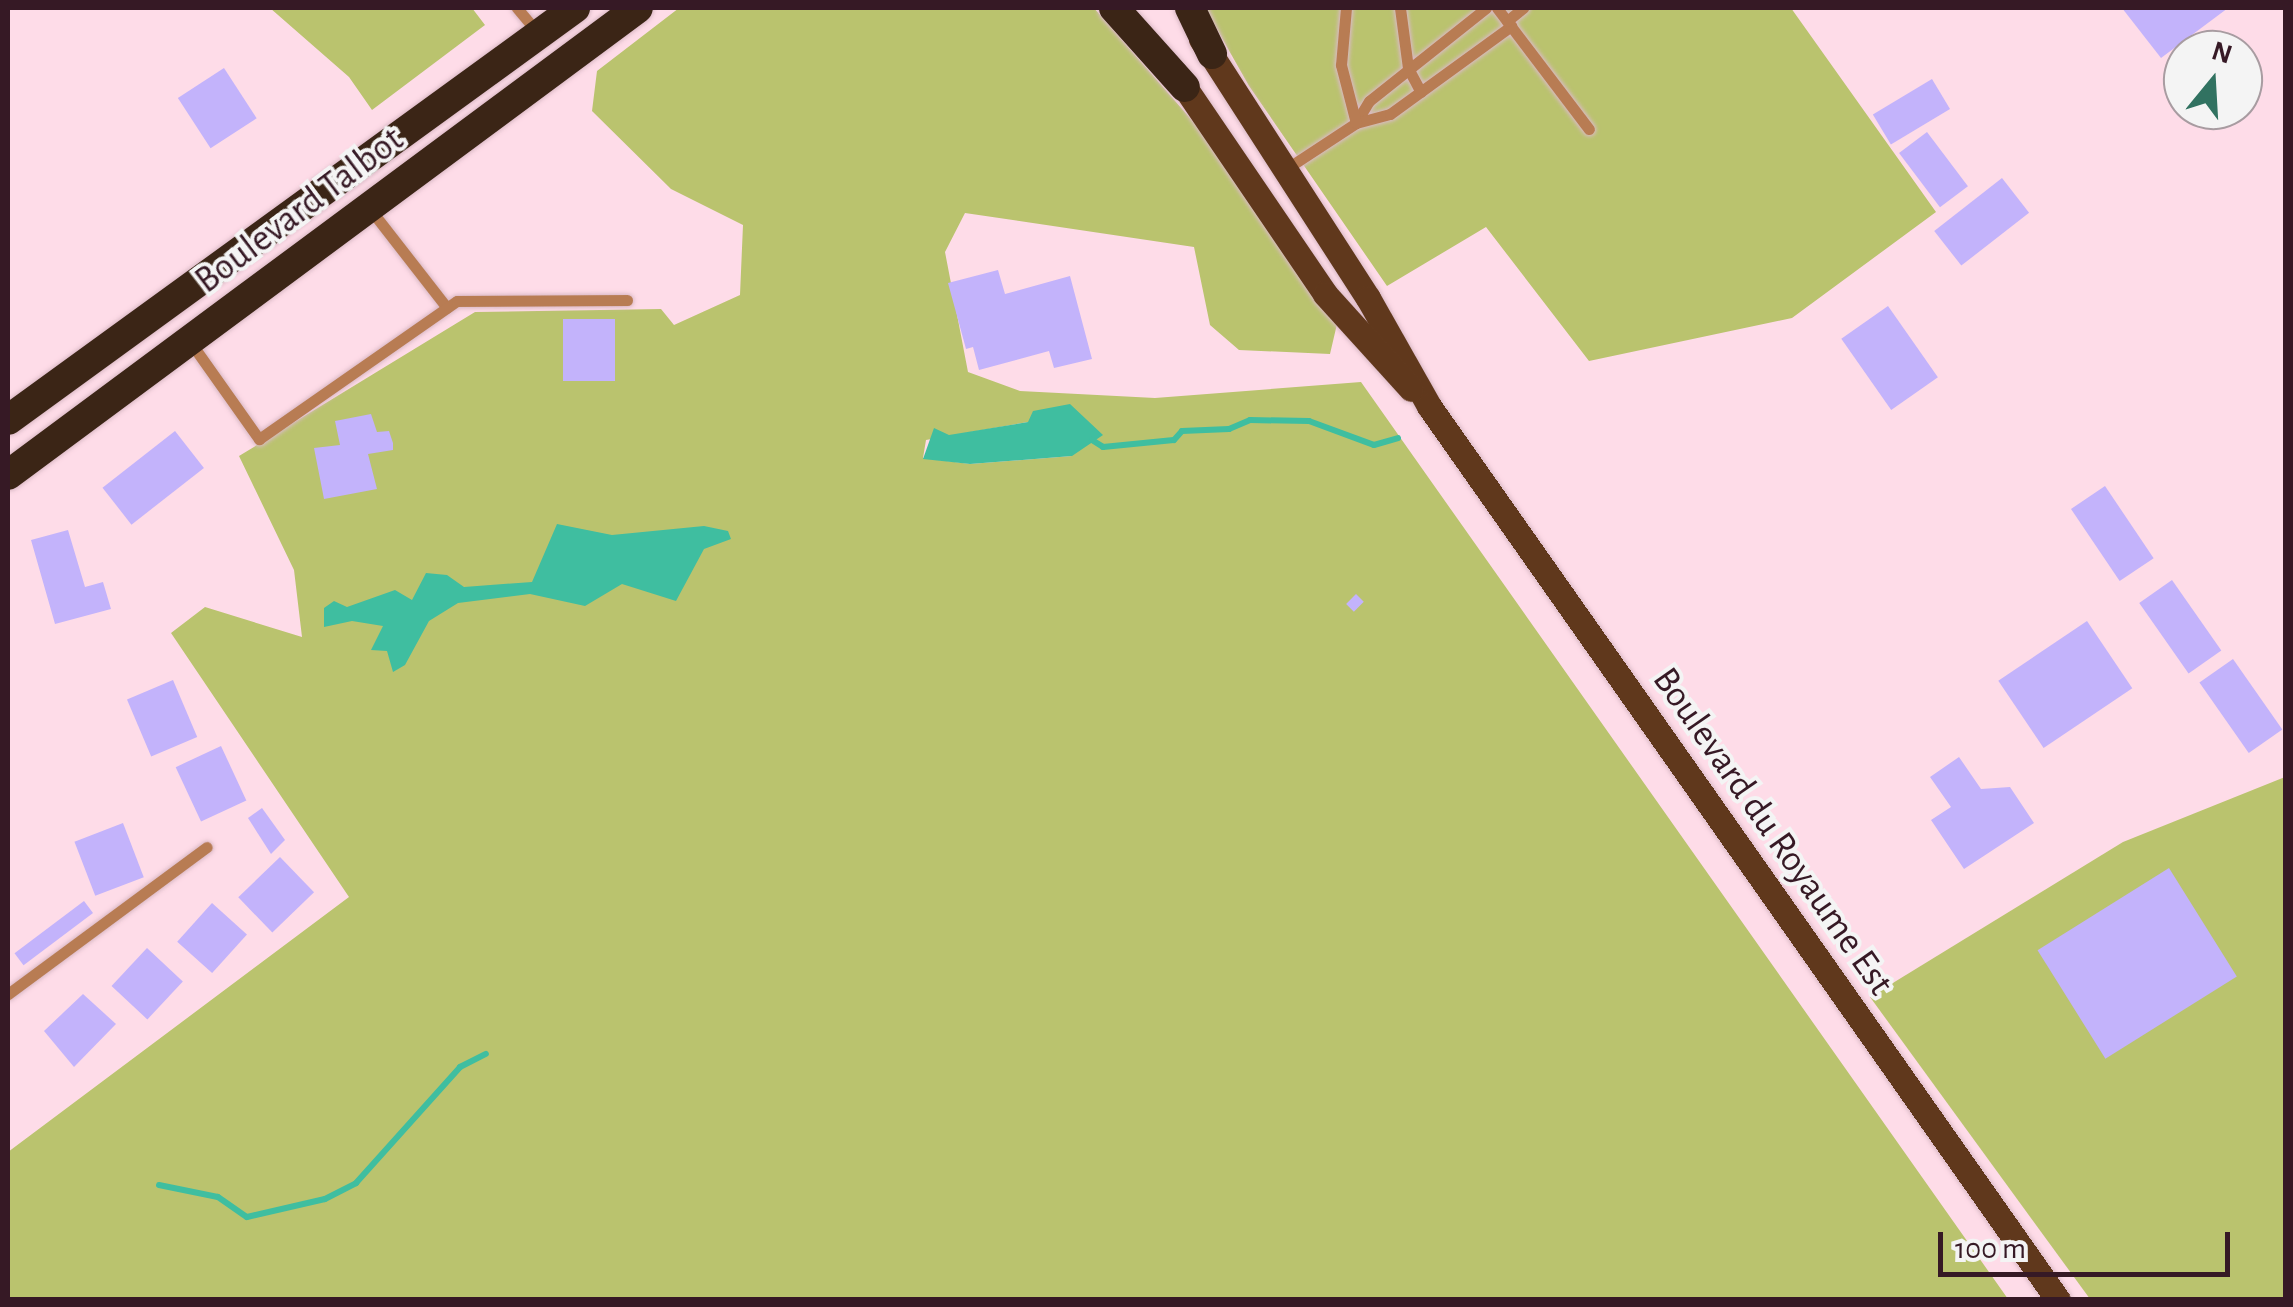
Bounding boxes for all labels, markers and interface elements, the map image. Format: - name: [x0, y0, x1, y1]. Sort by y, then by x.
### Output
- north arrow: [2163, 30, 2263, 130]
- text: N: [2208, 37, 2235, 70]
- street label: Boulevard Talbot: [187, 118, 413, 304]
- street label: Boulevard du Royaume Est: [1642, 659, 1902, 1005]
- scale bar: [1943, 1212, 2236, 1274]
- text: 100 m: [1955, 1234, 2026, 1264]

